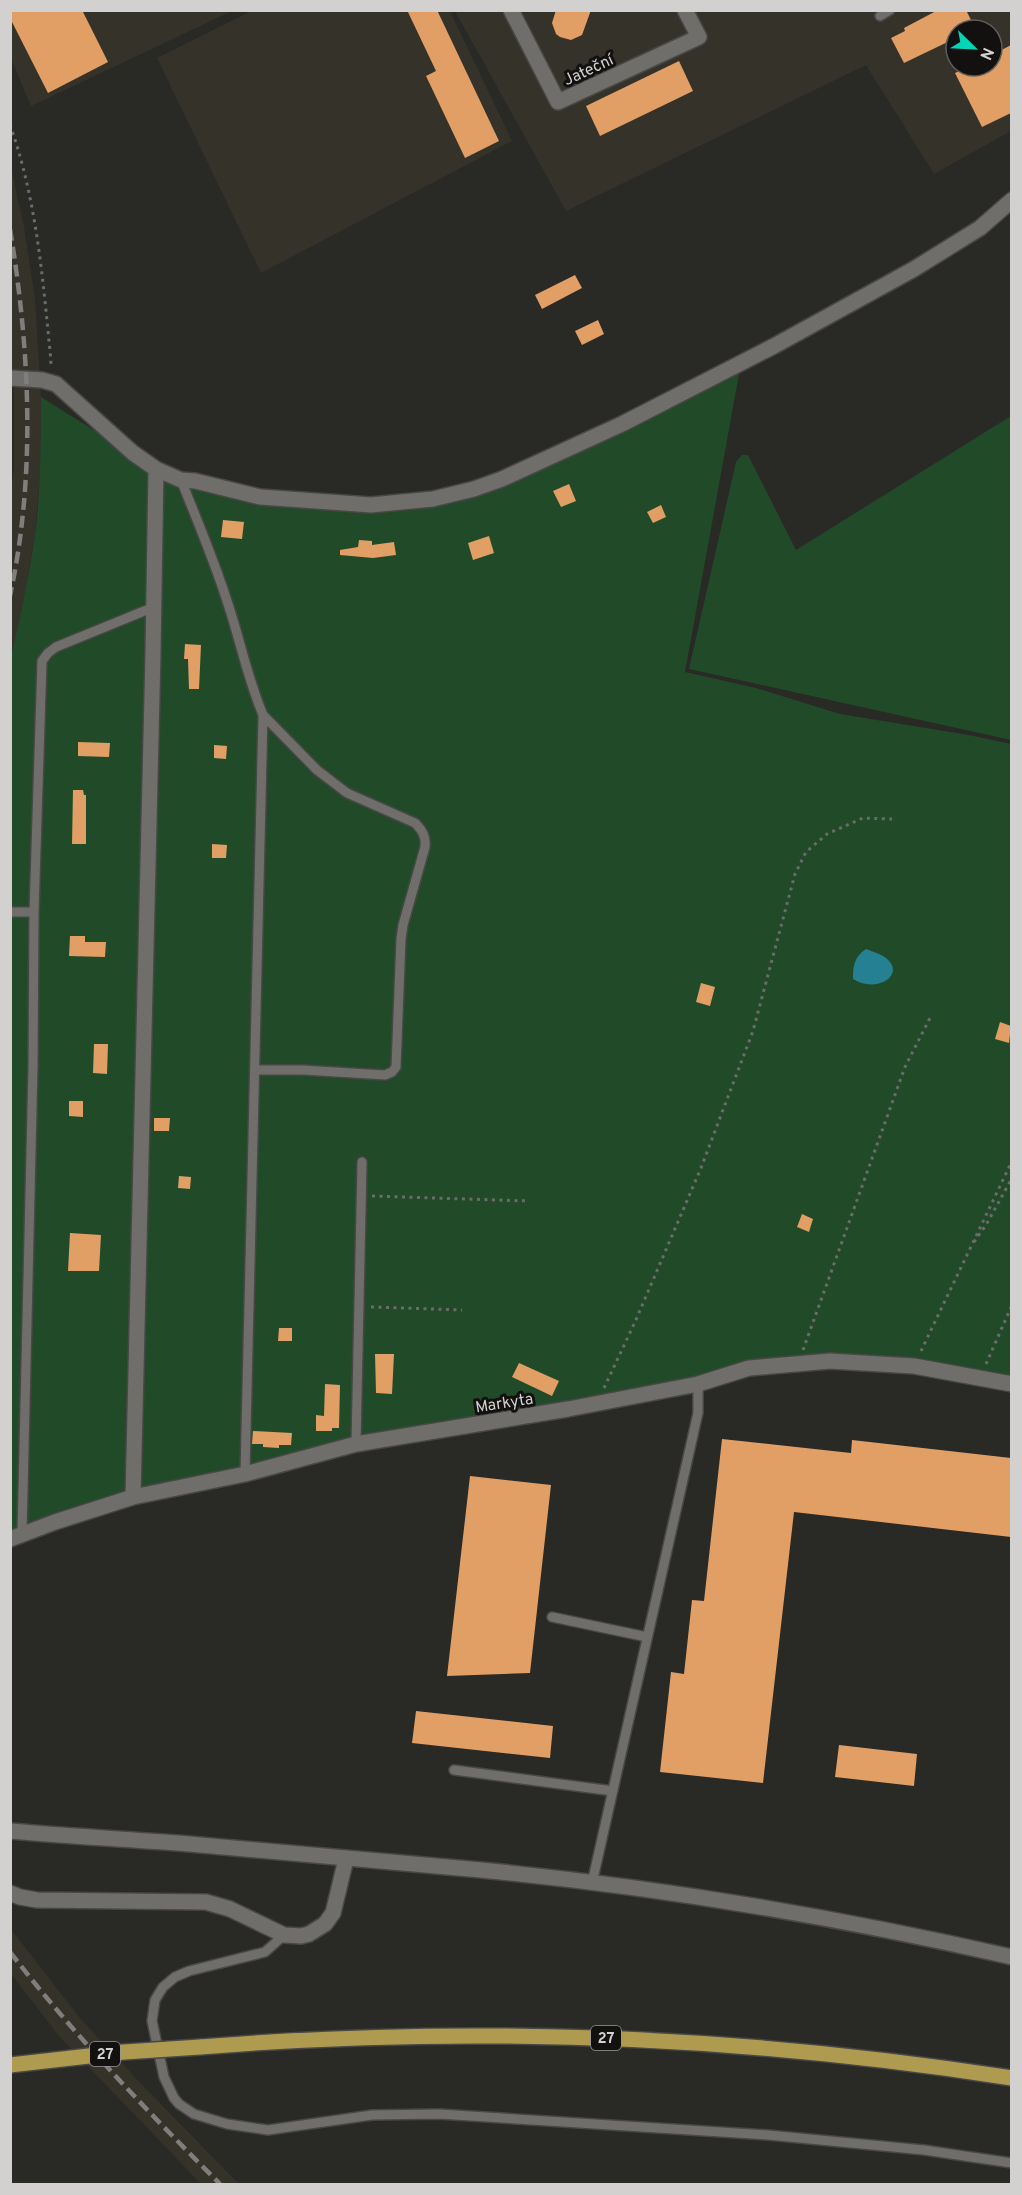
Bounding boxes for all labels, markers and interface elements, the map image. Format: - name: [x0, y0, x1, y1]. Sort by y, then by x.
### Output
- north arrow: [944, 18, 1004, 78]
- text: N: [974, 44, 997, 63]
- street label: Jateční: [561, 50, 619, 91]
- street label: Markyta: [474, 1390, 535, 1418]
- road number: 27: [591, 2026, 621, 2050]
- road number: 27: [90, 2042, 120, 2066]

